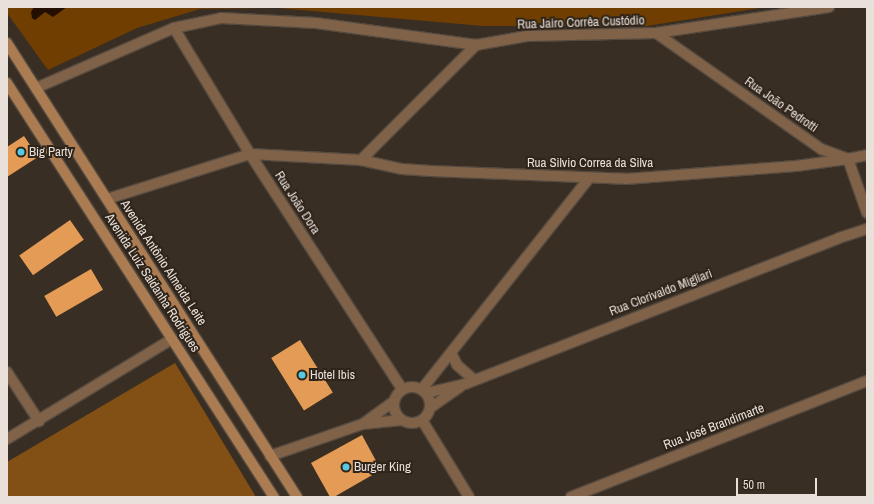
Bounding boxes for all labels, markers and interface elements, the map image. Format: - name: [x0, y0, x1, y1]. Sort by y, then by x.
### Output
- street label: Rua Jairo Corrêa Custódio: [517, 13, 645, 33]
- street label: Rua João Pedrotti: [741, 74, 821, 136]
- place label: Big Party: [29, 144, 73, 160]
- marker: Big Party: [16, 147, 26, 157]
- street label: Rua Silvio Correa da Silva: [527, 155, 653, 171]
- street label: Rua João Dora: [271, 169, 323, 237]
- street label: Avenida Antônio Almeida Leite: [116, 197, 210, 329]
- street label: Avenida Luiz Saldanha Rodrigues: [101, 211, 203, 355]
- street label: Rua Clorivaldo Migliari: [607, 266, 715, 320]
- place label: Hotel Ibis: [310, 367, 355, 383]
- marker: Hotel Ibis: [297, 370, 307, 380]
- street label: Rua José Brandimarte: [661, 401, 767, 453]
- place label: Burger King: [354, 459, 411, 475]
- marker: Burger King: [341, 462, 351, 472]
- scale bar: [738, 470, 819, 496]
- text: 50 m: [743, 477, 765, 493]

